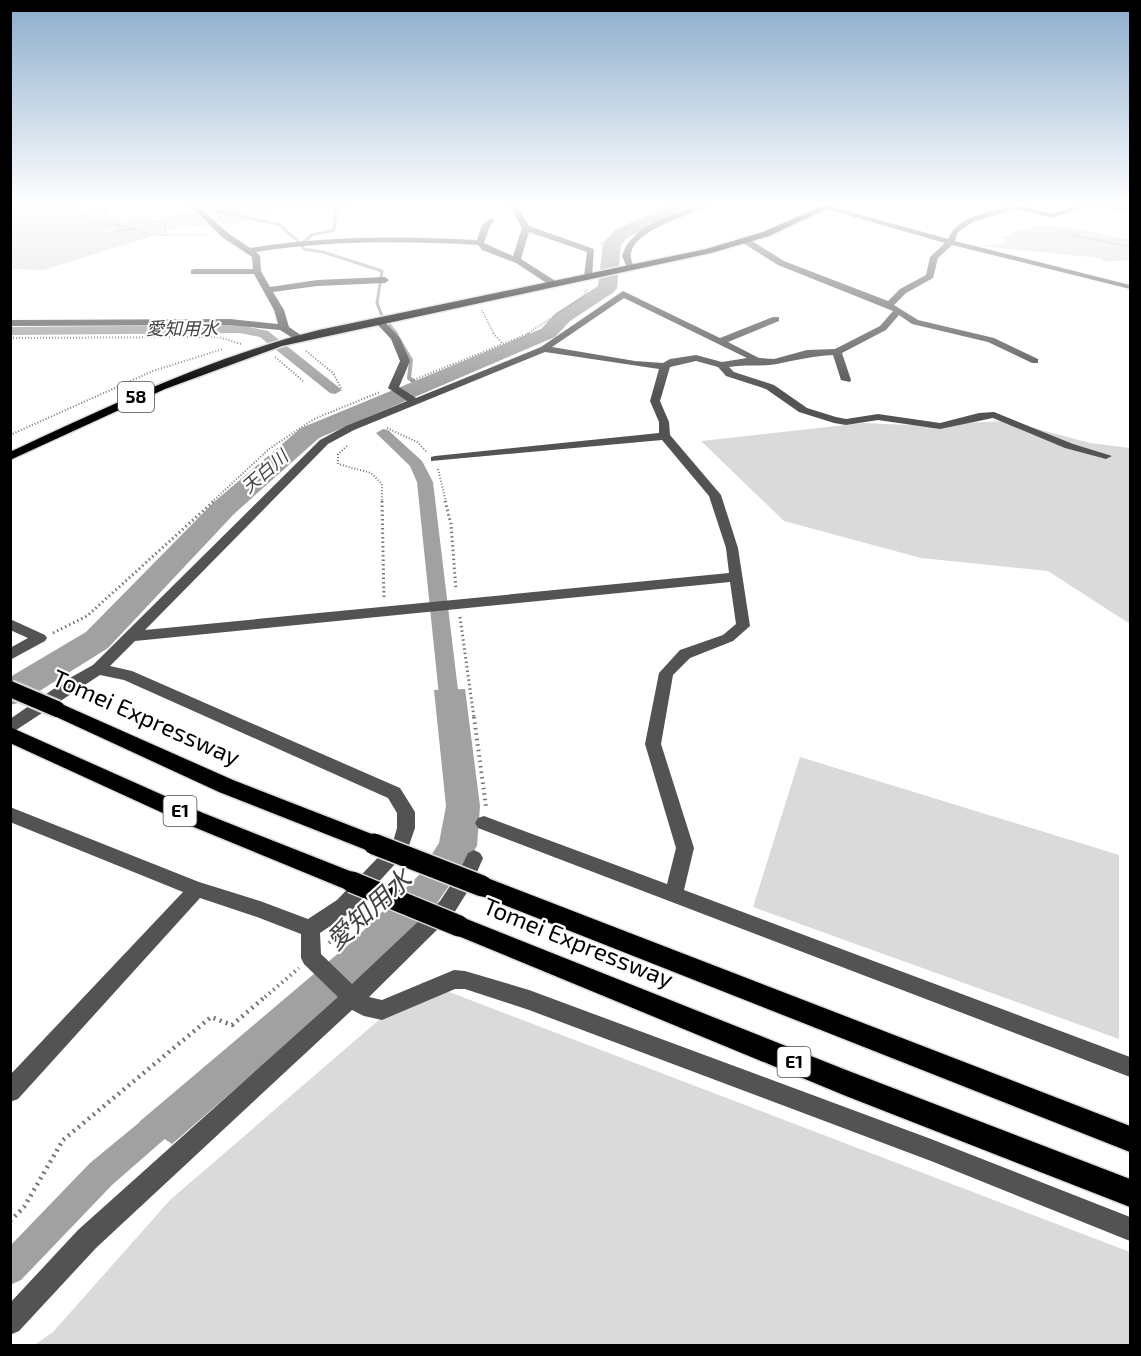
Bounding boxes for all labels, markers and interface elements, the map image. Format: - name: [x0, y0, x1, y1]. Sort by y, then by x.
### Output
- water label: 愛知用水: [146, 317, 220, 339]
- road number: 58: [118, 382, 154, 412]
- water label: 天白川: [237, 444, 293, 497]
- street label: Tomei Expressway: [48, 662, 245, 771]
- road number: E1: [164, 796, 196, 826]
- water label: 愛知用水: [319, 861, 419, 955]
- street label: Tomei Expressway: [479, 890, 678, 993]
- road number: E1: [778, 1047, 810, 1077]

